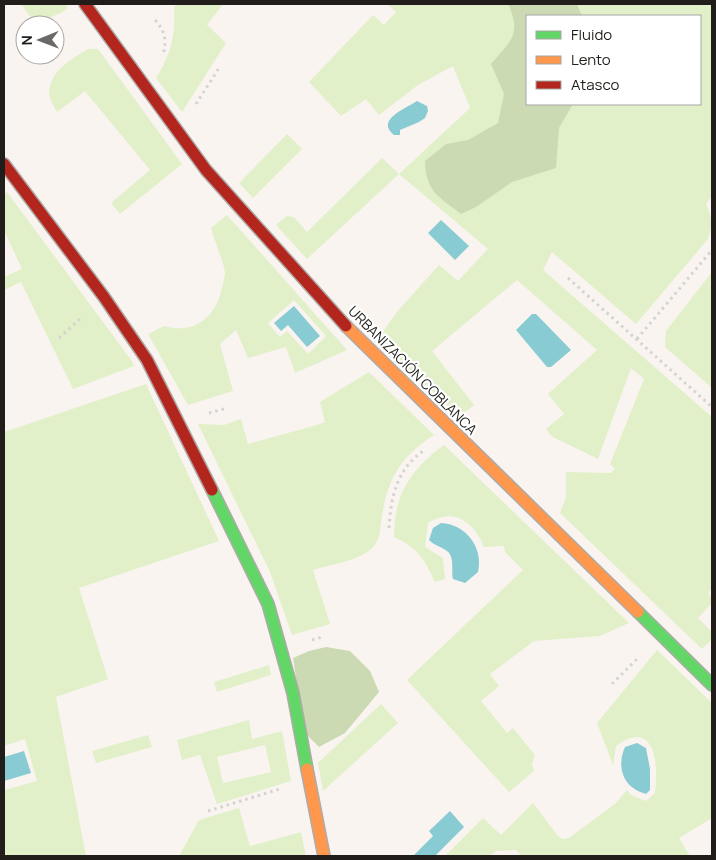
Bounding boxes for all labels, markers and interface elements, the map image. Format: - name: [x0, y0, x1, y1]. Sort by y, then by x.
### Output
- north arrow: [15, 15, 65, 65]
- legend: [526, 15, 701, 105]
- text: Fluido: [571, 24, 612, 45]
- text: N: [17, 35, 36, 45]
- text: Lento: [571, 49, 611, 70]
- text: Atasco: [571, 74, 619, 95]
- street label: URBANIZACIÓN COBLANCA: [344, 301, 482, 439]

